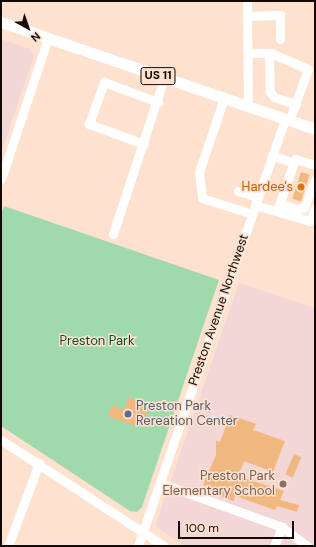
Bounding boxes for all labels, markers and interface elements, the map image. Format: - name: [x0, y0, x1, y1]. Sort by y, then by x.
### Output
- north arrow: [8, 8, 48, 48]
- text: N: [28, 29, 43, 45]
- road number: US 11: [140, 66, 176, 86]
- place label: Hardee's: [242, 179, 293, 195]
- marker: Hardee's: [296, 182, 306, 192]
- street label: Preston Avenue Northwest: [186, 232, 252, 388]
- park label: Preston Park: [60, 333, 134, 349]
- place label: Preston Park Rereation Center: [136, 399, 238, 430]
- marker: Preston Park Rereation Center: [123, 409, 133, 419]
- place label: Preston Park Elementary School: [163, 469, 275, 500]
- marker: Preston Park Elementary School: [278, 479, 288, 489]
- scale bar: [180, 513, 296, 539]
- text: 100 m: [185, 520, 219, 536]

